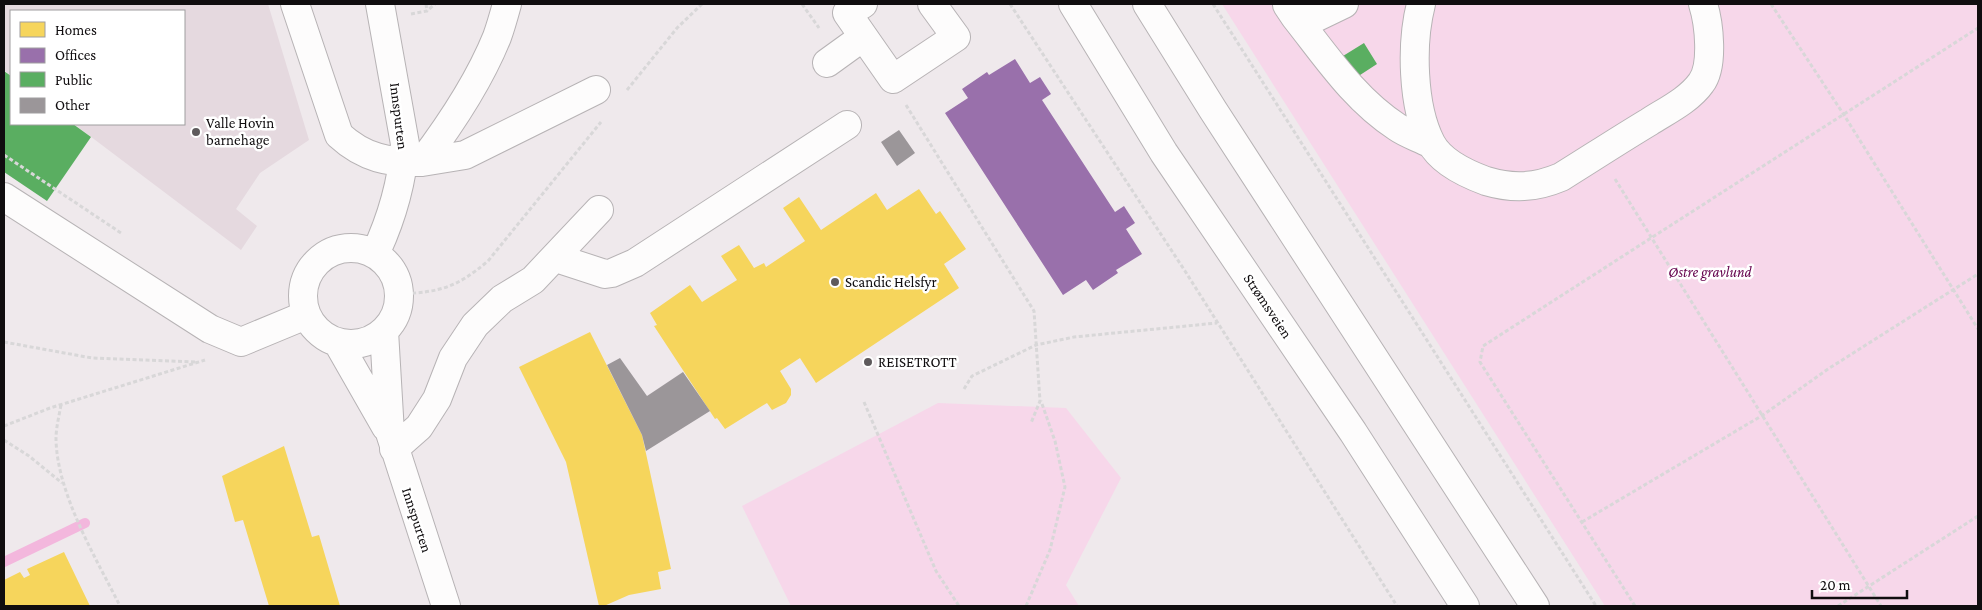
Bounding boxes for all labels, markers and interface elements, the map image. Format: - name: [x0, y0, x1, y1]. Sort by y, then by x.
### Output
- legend: [10, 10, 185, 125]
- text: Homes: [55, 22, 97, 38]
- text: Offices: [55, 47, 96, 63]
- text: Public: [55, 72, 93, 88]
- street label: Innspurten: [386, 82, 411, 150]
- text: Other: [55, 97, 91, 113]
- place label: Valle Hovin barnehage: [206, 115, 274, 149]
- marker: Valle Hovin barnehage: [190, 126, 202, 138]
- park label: Østre gravlund: [1668, 264, 1753, 281]
- street label: Strømsveien: [1241, 271, 1295, 341]
- place label: Scandic Helsfyr: [845, 274, 938, 291]
- marker: Scandic Helsfyr: [829, 276, 841, 288]
- place label: REISETROTT: [878, 354, 957, 370]
- marker: REISETROTT: [862, 356, 874, 368]
- street label: Innspurten: [398, 486, 435, 555]
- scale bar: [1812, 568, 1907, 600]
- text: 20 m: [1820, 577, 1851, 593]

